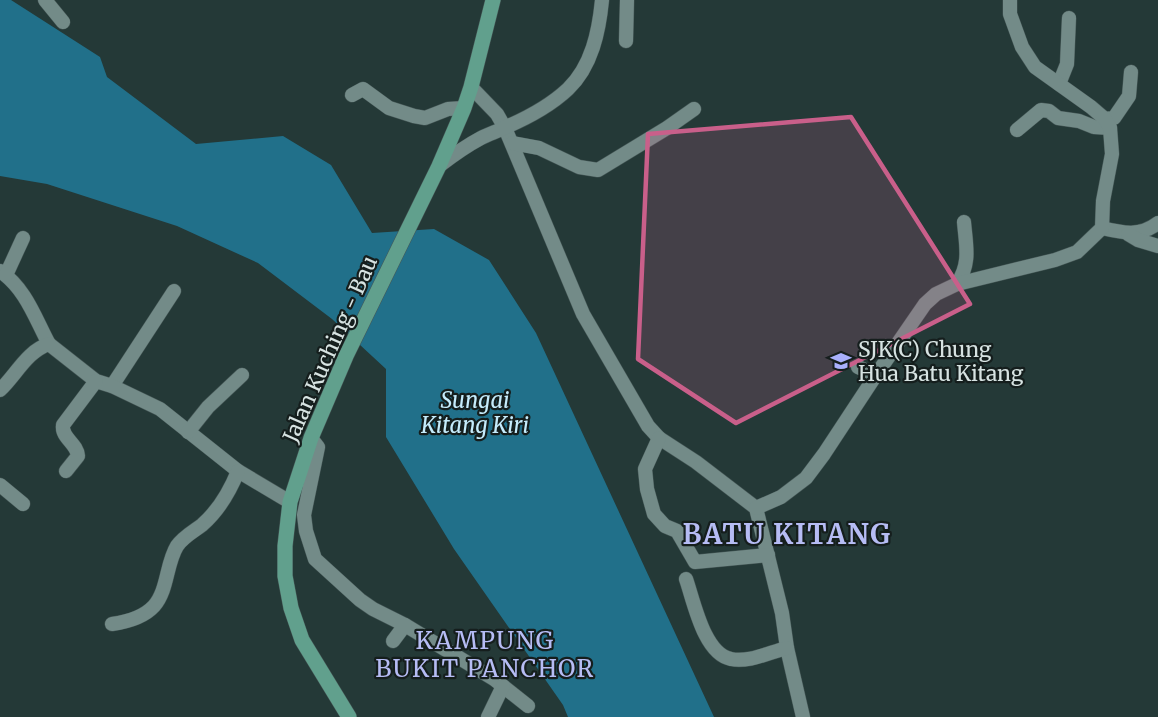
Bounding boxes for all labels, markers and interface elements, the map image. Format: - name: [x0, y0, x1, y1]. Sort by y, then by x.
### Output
- street label: Jalan Kuching - Bau: [276, 252, 383, 447]
- place label: SJK(C) Chung Hua Batu Kitang: [858, 336, 1024, 387]
- school or university icon: SJK(C) Chung Hua Batu Kitang: [829, 349, 853, 373]
- water label: Sungai Kitang Kiri: [420, 386, 529, 439]
- district label: BATU KITANG: [683, 517, 891, 551]
- district label: KAMPUNG BUKIT PANCHOR: [375, 625, 595, 684]

